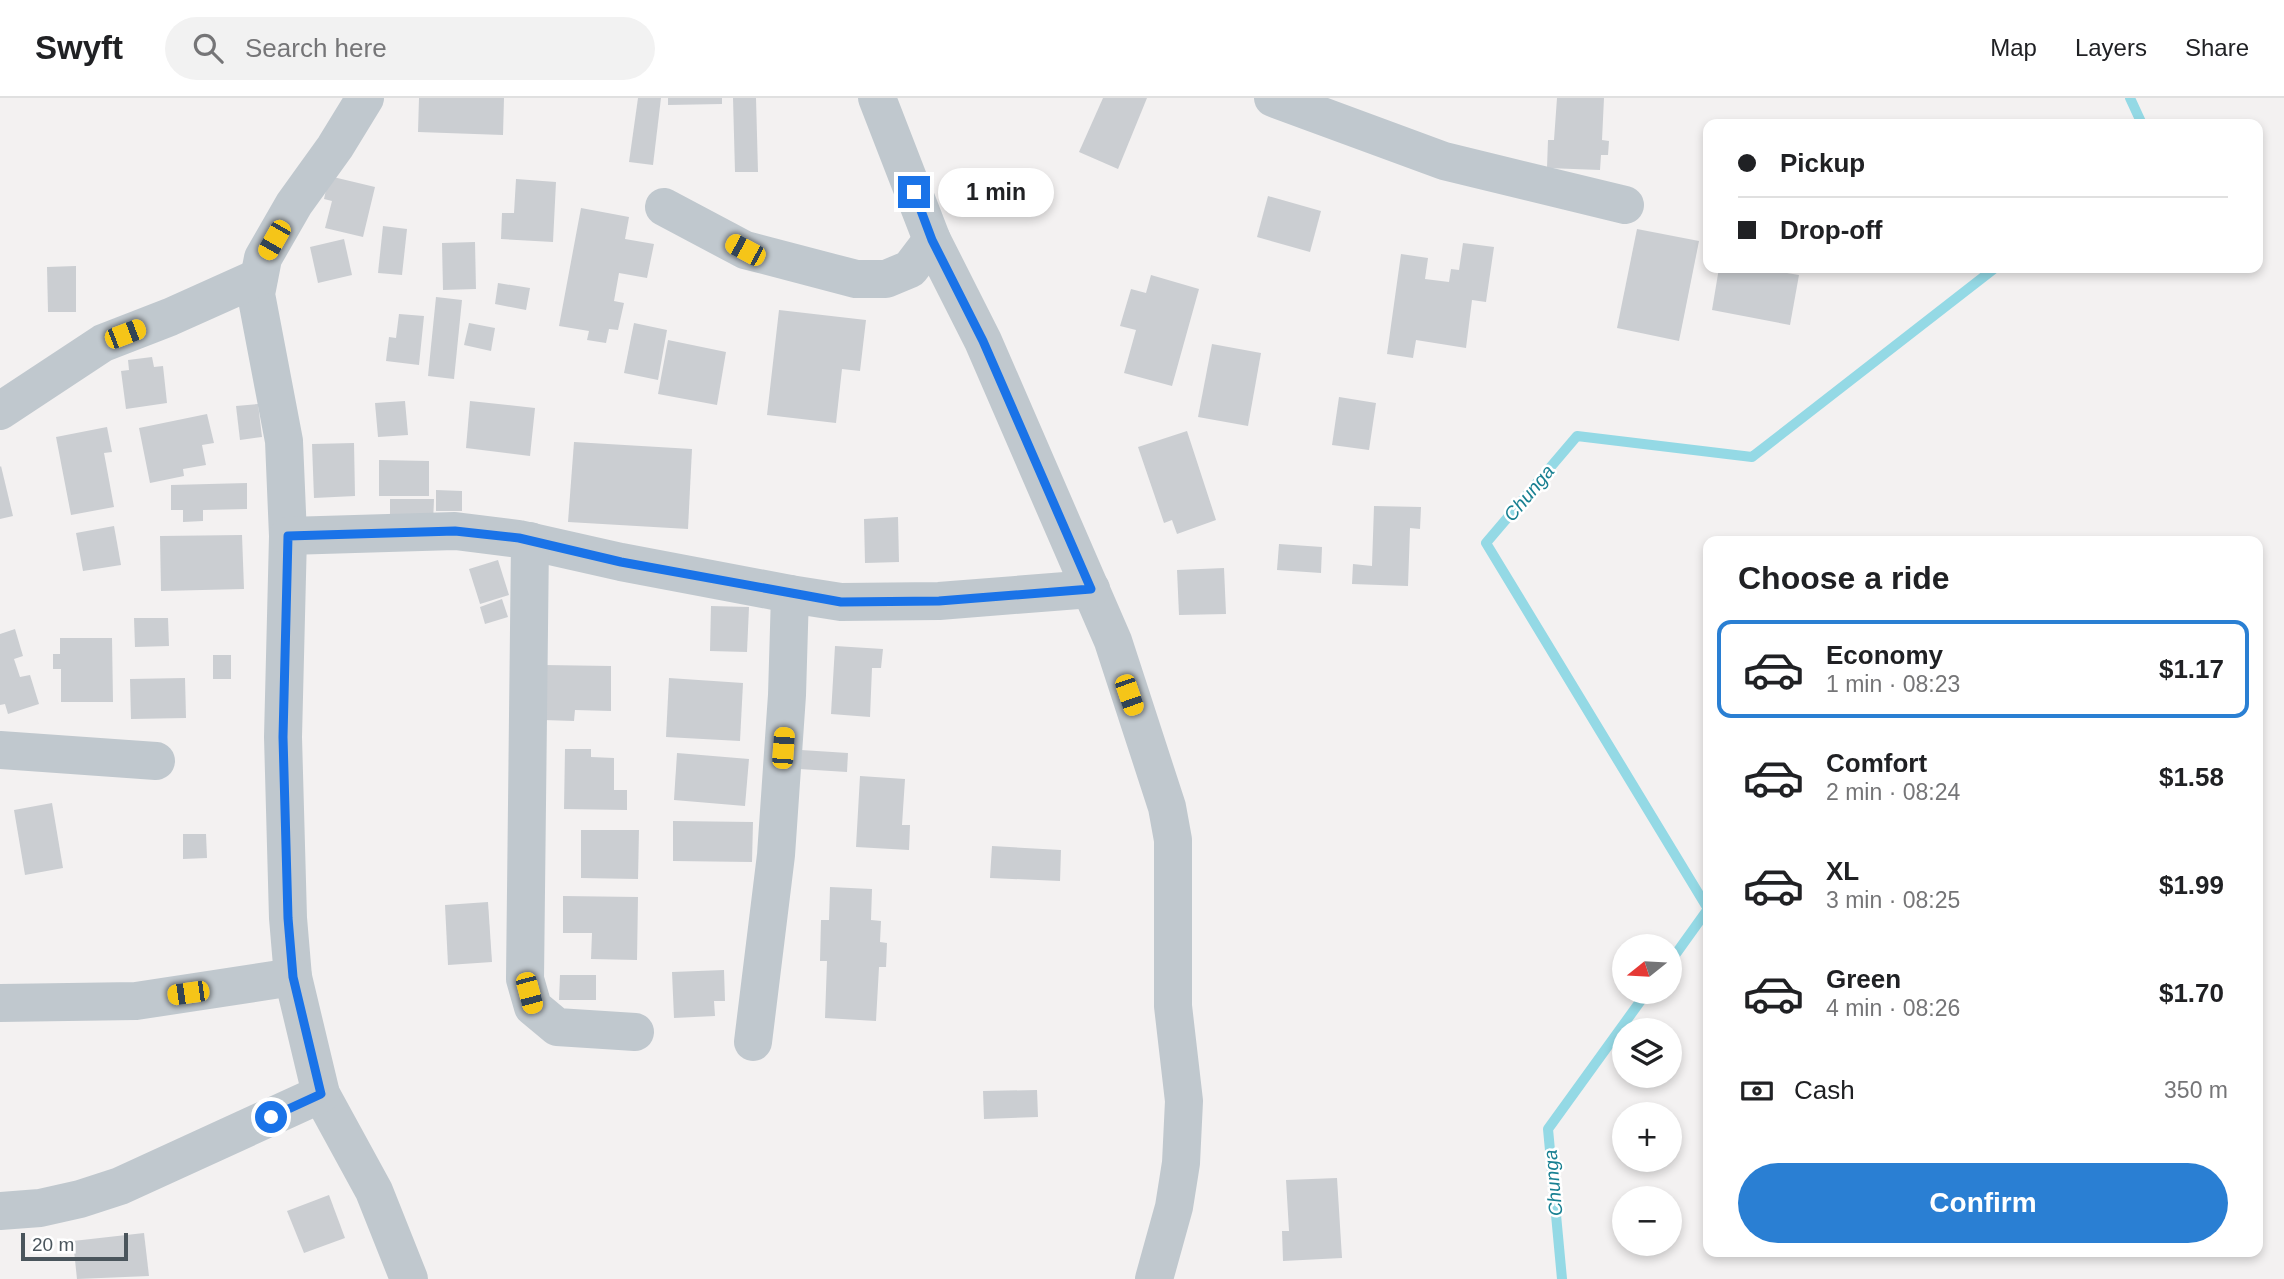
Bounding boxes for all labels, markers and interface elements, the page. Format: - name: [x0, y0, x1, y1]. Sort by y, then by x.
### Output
- search box: [165, 17, 655, 80]
- text: Swyft: [35, 29, 123, 66]
- icon: search: [189, 29, 227, 67]
- text: Search here: [245, 33, 387, 63]
- text: Map: [1990, 34, 2037, 61]
- text: Layers: [2075, 34, 2147, 61]
- text: Share: [2185, 34, 2249, 61]
- text: Pickup: [1780, 148, 1865, 178]
- callout: 1 min: [939, 168, 1054, 217]
- route end: [898, 176, 930, 208]
- text: 1 min: [966, 179, 1026, 205]
- text: Drop-off: [1780, 215, 1883, 245]
- car: [255, 217, 294, 263]
- car: [722, 231, 769, 269]
- car: [102, 317, 149, 351]
- water label: Chunga: [1500, 461, 1558, 525]
- text: Choose a ride: [1738, 560, 1950, 596]
- icon: car: [1742, 638, 1805, 701]
- text: Economy: [1826, 640, 1943, 670]
- text: $1.17: [2159, 654, 2224, 684]
- text: 1 min · 08:23: [1826, 671, 1960, 697]
- car: [1113, 672, 1146, 718]
- car: [772, 726, 795, 770]
- icon: car: [1742, 746, 1805, 809]
- text: Comfort: [1826, 748, 1927, 778]
- text: $1.58: [2159, 762, 2224, 792]
- text: 2 min · 08:24: [1826, 779, 1960, 805]
- icon: car: [1742, 854, 1805, 917]
- text: XL: [1826, 856, 1859, 886]
- text: $1.99: [2159, 870, 2224, 900]
- text: 3 min · 08:25: [1826, 887, 1960, 913]
- north arrow: [1612, 934, 1682, 1004]
- map controls: [1612, 934, 1682, 1256]
- icon: car: [1742, 962, 1805, 1025]
- text: Green: [1826, 964, 1901, 994]
- car: [514, 970, 545, 1016]
- text: $1.70: [2159, 978, 2224, 1008]
- car: [166, 980, 211, 1006]
- text: 4 min · 08:26: [1826, 995, 1960, 1021]
- button: layers: [1612, 1018, 1682, 1088]
- icon: cash: [1738, 1072, 1776, 1110]
- text: Cash: [1794, 1075, 1855, 1105]
- text: 350 m: [2164, 1077, 2228, 1103]
- route start: [255, 1101, 287, 1133]
- button: +: [1612, 1102, 1682, 1172]
- water label: Chunga: [1540, 1149, 1566, 1217]
- button: Confirm: [1738, 1163, 2228, 1243]
- button: −: [1612, 1186, 1682, 1256]
- scale bar: [21, 1230, 128, 1262]
- text: 20 m: [32, 1234, 74, 1255]

